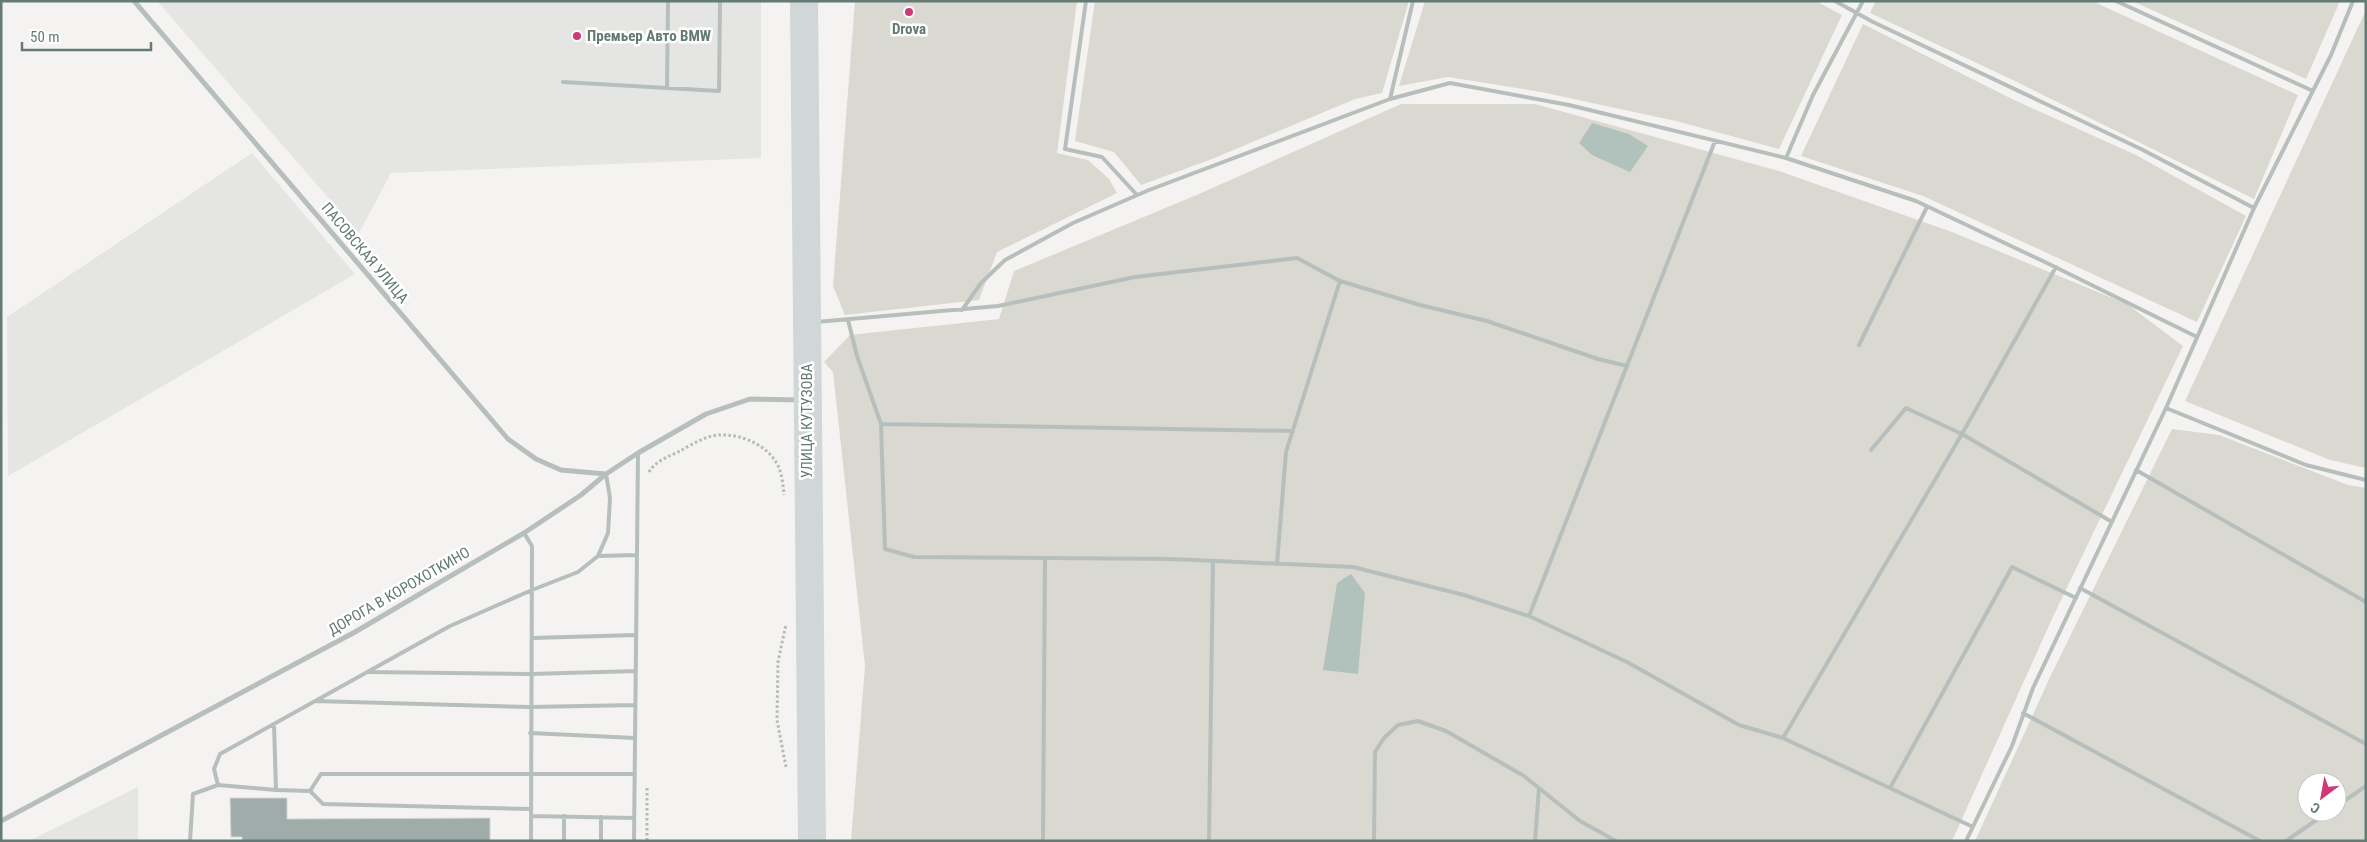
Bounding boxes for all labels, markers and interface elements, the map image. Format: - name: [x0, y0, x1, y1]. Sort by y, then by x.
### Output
- marker: Drova: [903, 6, 915, 18]
- scale bar: [22, 20, 151, 52]
- place label: Drova: [892, 20, 926, 38]
- place label: Премьер Авто BMW: [587, 27, 711, 45]
- text: 50 m: [30, 28, 60, 46]
- marker: Премьер Авто BMW: [571, 30, 583, 42]
- street label: ПАСОВСКАЯ УЛИЦА: [318, 199, 413, 307]
- street label: УЛИЦА КУТУЗОВА: [798, 363, 816, 478]
- street label: ДОРОГА В КОРОХОТКИНО: [325, 543, 473, 639]
- north arrow: [2297, 772, 2347, 822]
- text: С: [2307, 799, 2323, 817]

